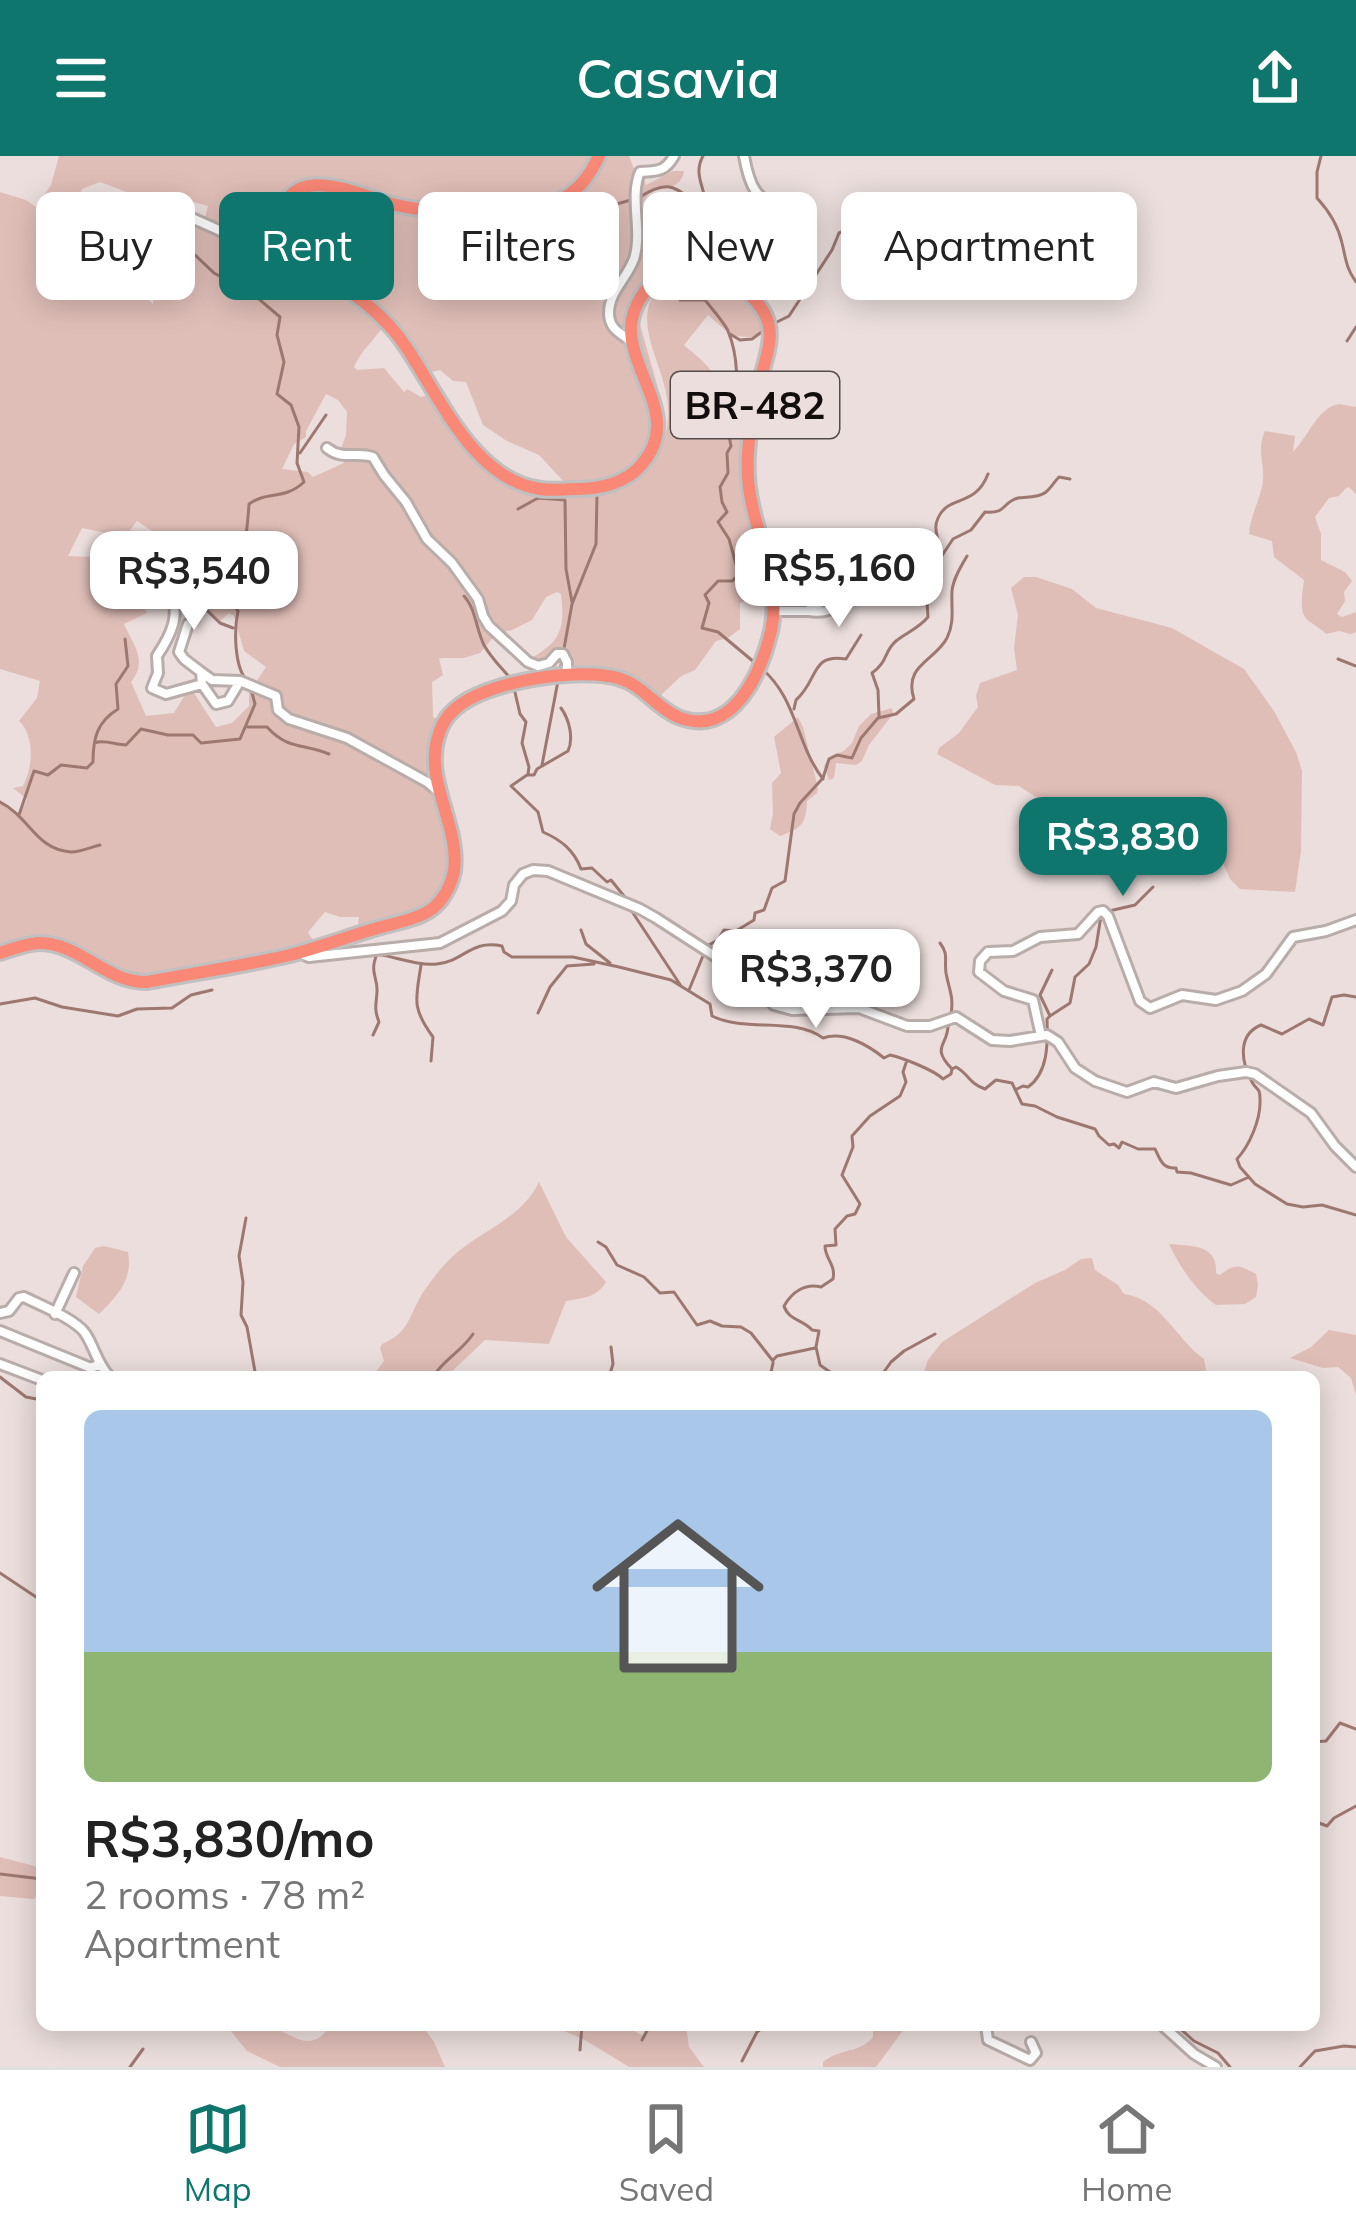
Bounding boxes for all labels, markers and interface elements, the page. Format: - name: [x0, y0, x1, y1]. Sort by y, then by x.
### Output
- text: Casavia: [576, 44, 780, 112]
- icon: menu: [48, 45, 114, 111]
- icon: share: [1242, 45, 1308, 111]
- chip: Buy: [36, 192, 195, 300]
- chip: Rent: [219, 192, 394, 300]
- chip: Filters: [418, 192, 619, 300]
- chip: New: [643, 192, 817, 300]
- chip: Apartment: [841, 192, 1137, 300]
- road number: BR-482: [671, 372, 839, 438]
- pin: R$5,160: [728, 528, 950, 630]
- pin: R$3,540: [83, 531, 305, 633]
- text: R$5,160: [762, 542, 916, 591]
- text: R$3,540: [117, 545, 271, 594]
- pin: R$3,830: [1012, 797, 1234, 899]
- text: R$3,830: [1046, 811, 1200, 860]
- pin: R$3,370: [705, 929, 927, 1031]
- text: R$3,370: [739, 943, 893, 992]
- icon: home: [570, 1488, 786, 1704]
- text: R$3,830/mo: [84, 1806, 375, 1870]
- text: 2 rooms · 78 m²: [84, 1870, 365, 1919]
- text: Apartment: [84, 1919, 280, 1968]
- tab: Map: [184, 2096, 252, 2209]
- tab: Saved: [619, 2096, 714, 2209]
- tab: Home: [1081, 2096, 1172, 2209]

